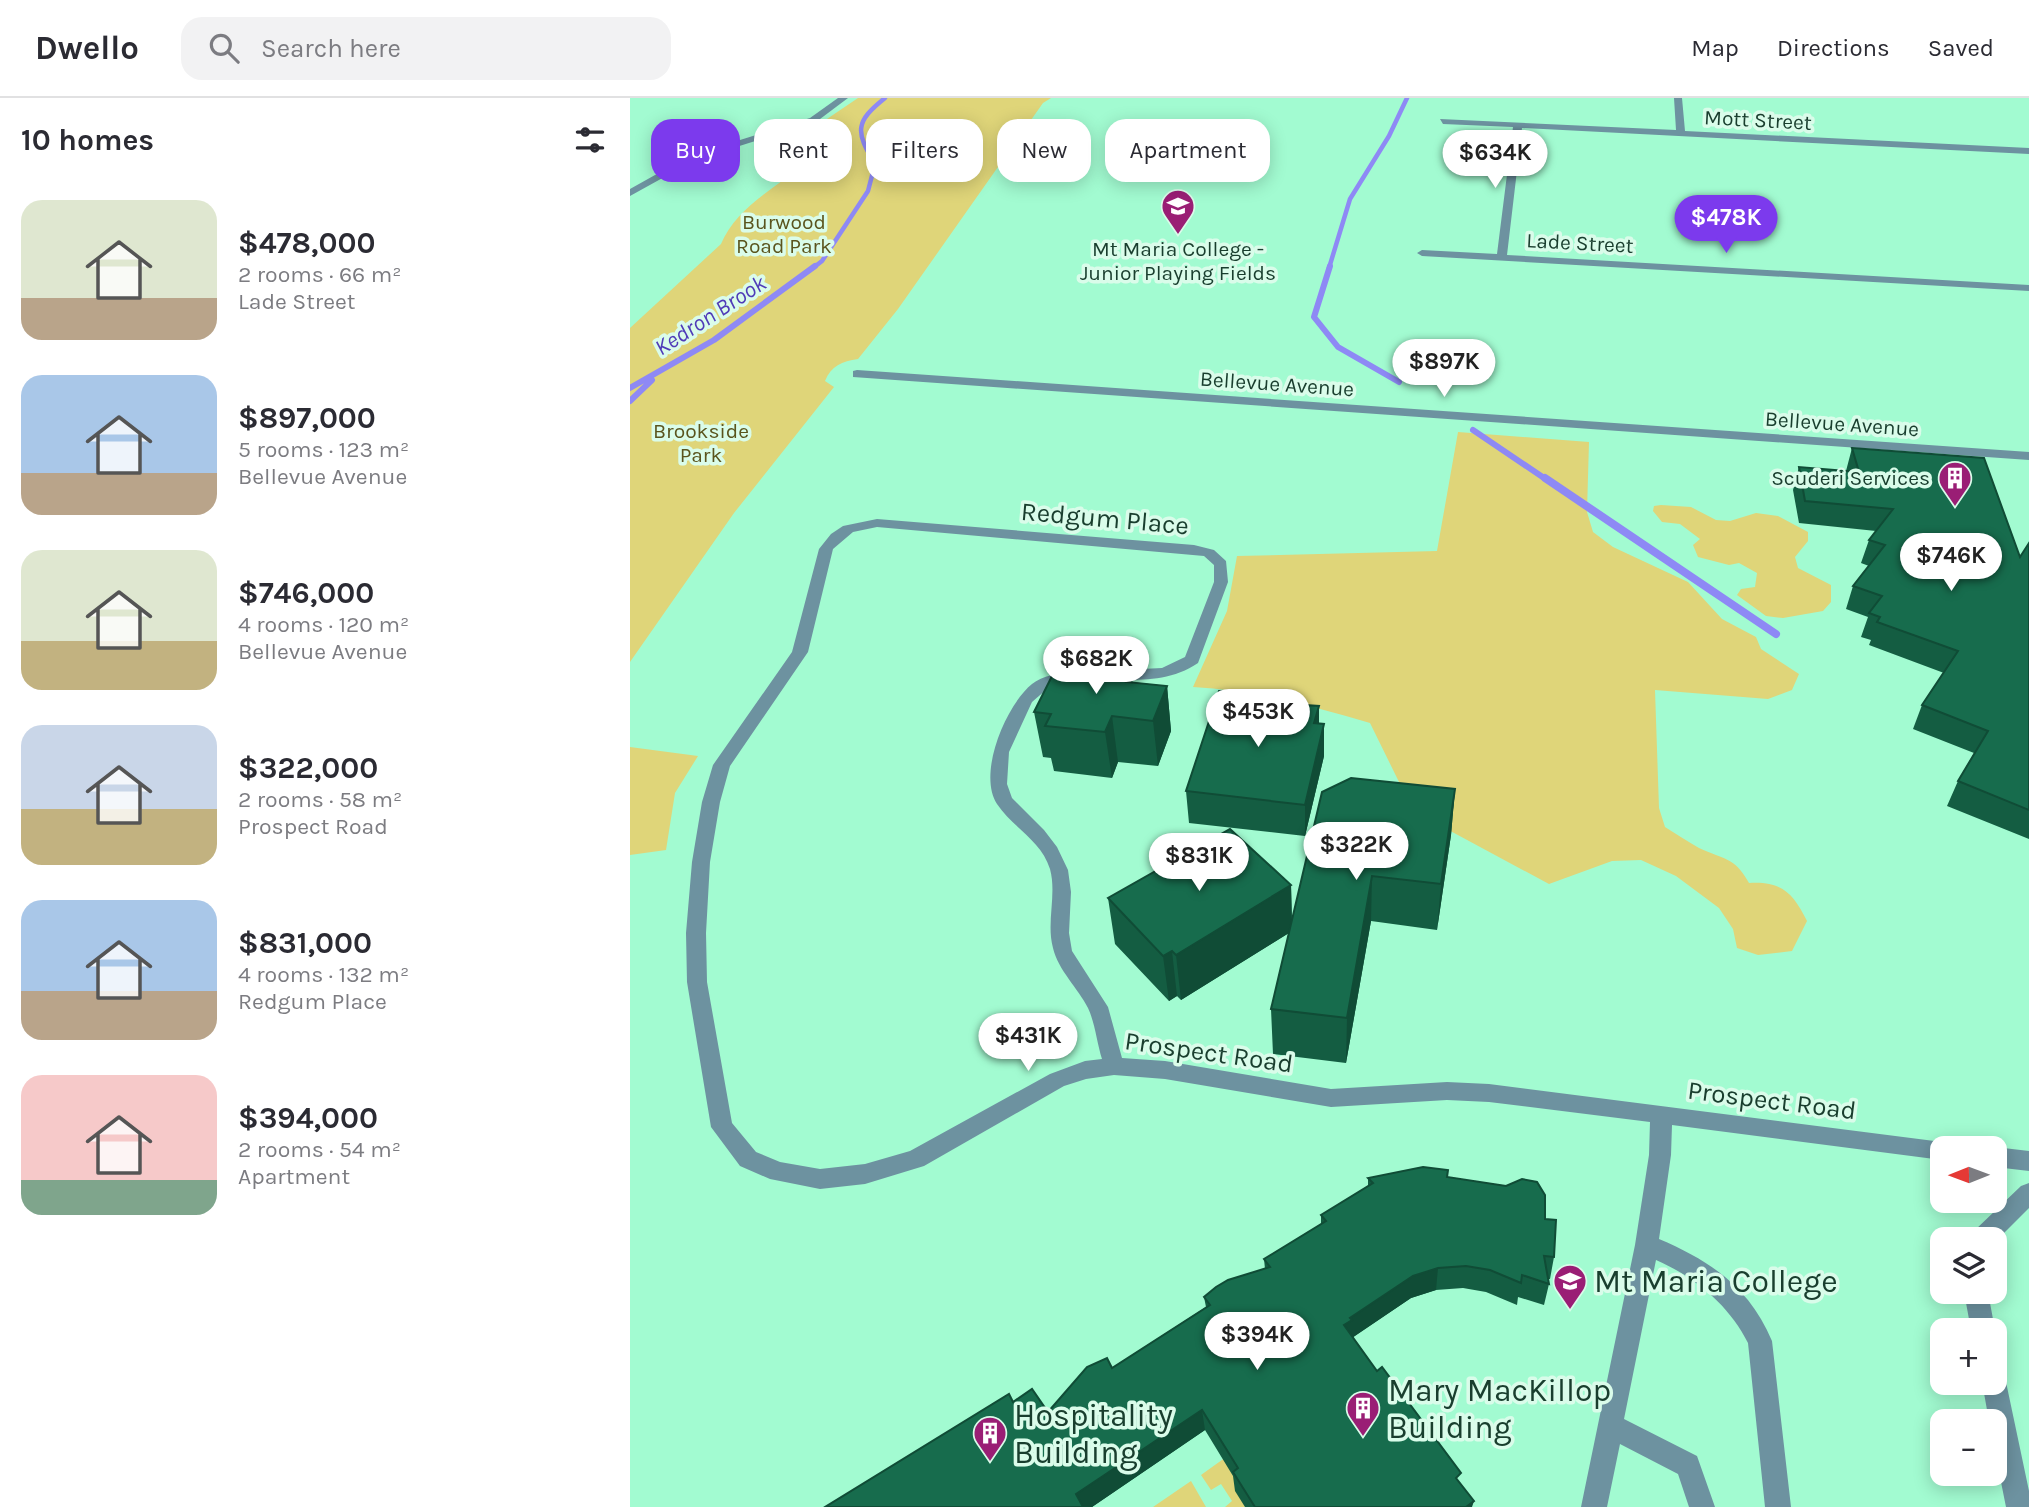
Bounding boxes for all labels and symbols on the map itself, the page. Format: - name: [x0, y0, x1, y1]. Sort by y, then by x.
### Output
- street label: Mott Street: [1704, 105, 1812, 135]
- pin: $634K: [1446, 130, 1544, 190]
- school or university icon: Mt Maria College - Junior Playing Fields: [1159, 187, 1197, 236]
- pin: $478K: [1677, 195, 1775, 255]
- park label: Burwood Road Park: [736, 210, 832, 258]
- street label: Lade Street: [1526, 228, 1634, 258]
- place label: Mt Maria College - Junior Playing Fields: [1080, 237, 1276, 285]
- water label: Kedron Brook: [650, 269, 771, 361]
- pin: $897K: [1395, 340, 1493, 399]
- street label: Bellevue Avenue: [1199, 367, 1355, 401]
- street label: Bellevue Avenue: [1764, 407, 1920, 441]
- park label: Brookside Park: [653, 419, 749, 467]
- building icon: Scuderi Services: [1936, 459, 1974, 508]
- place label: Scuderi Services: [1771, 466, 1930, 490]
- street label: Redgum Place: [1020, 496, 1190, 541]
- pin: $746K: [1902, 533, 2000, 593]
- pin: $682K: [1047, 636, 1145, 696]
- pin: $453K: [1209, 690, 1307, 749]
- pin: $322K: [1307, 822, 1405, 882]
- pin: $831K: [1150, 834, 1248, 893]
- pin: $431K: [979, 1014, 1077, 1073]
- street label: Prospect Road: [1123, 1025, 1295, 1080]
- street label: Prospect Road: [1686, 1075, 1858, 1126]
- north arrow: [1930, 1136, 2007, 1213]
- school or university icon: Mt Maria College: [1551, 1262, 1589, 1311]
- place label: Mt Maria College: [1594, 1263, 1838, 1300]
- pin: $394K: [1208, 1312, 1306, 1372]
- place label: Mary MacKillop Building: [1388, 1372, 1611, 1446]
- building icon: Mary MacKillop Building: [1344, 1389, 1382, 1438]
- place label: Hospitality Building: [1014, 1397, 1173, 1471]
- building icon: Hospitality Building: [971, 1414, 1009, 1463]

